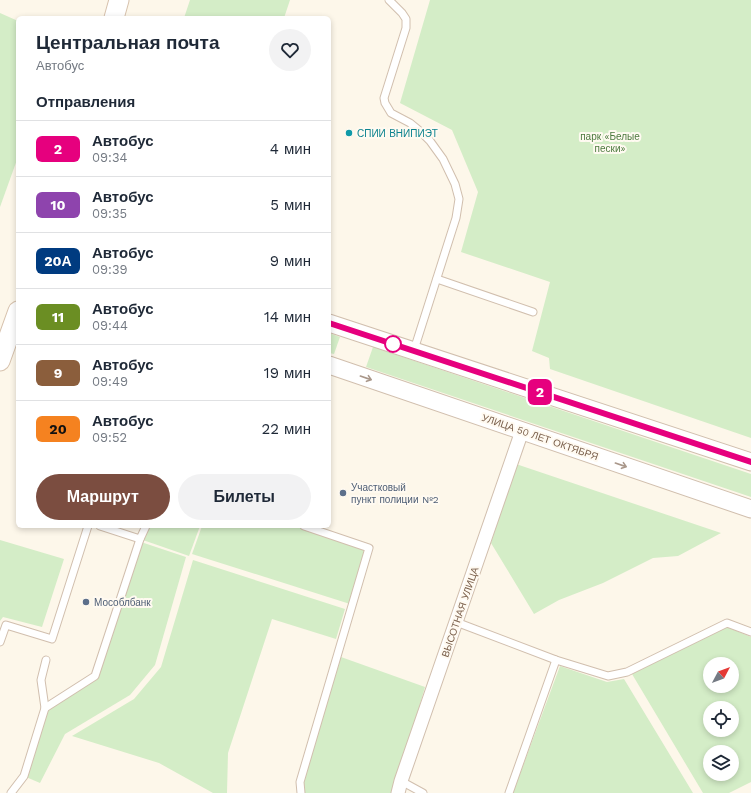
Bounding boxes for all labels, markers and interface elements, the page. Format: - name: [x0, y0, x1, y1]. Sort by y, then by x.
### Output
- button: heart: [269, 29, 311, 71]
- text: Центральная почта: [36, 31, 219, 54]
- text: Автобус: [36, 58, 84, 73]
- text: Отправления: [36, 93, 135, 111]
- marker: СПИИ ВНИПИЭТ: [344, 128, 354, 138]
- place label: СПИИ ВНИПИЭТ: [357, 128, 438, 139]
- park label: парк «Белые пески»: [580, 131, 640, 154]
- text: Автобус: [92, 132, 154, 150]
- text: 4 мин: [270, 140, 311, 158]
- text: 2: [54, 141, 62, 157]
- text: 09:34: [92, 150, 127, 165]
- text: Автобус: [92, 188, 154, 206]
- text: 5 мин: [270, 196, 311, 214]
- text: 10: [50, 197, 66, 213]
- text: 09:35: [92, 206, 127, 221]
- text: Автобус: [92, 244, 154, 262]
- text: 9 мин: [270, 252, 311, 270]
- text: 20А: [44, 253, 72, 269]
- text: 09:39: [92, 262, 128, 277]
- text: Автобус: [92, 300, 154, 318]
- text: 14 мин: [264, 308, 311, 326]
- text: 11: [52, 309, 64, 325]
- text: 09:44: [92, 318, 128, 333]
- unlabelled marker: [384, 335, 402, 353]
- text: Автобус: [92, 356, 154, 374]
- text: 19 мин: [264, 364, 311, 382]
- text: 9: [54, 365, 62, 381]
- text: 09:49: [92, 374, 128, 389]
- one-way arrow: [360, 374, 372, 382]
- line badge: 2: [527, 379, 553, 405]
- text: 2: [536, 384, 544, 400]
- text: Автобус: [92, 412, 154, 430]
- street label: УЛИЦА 50 ЛЕТ ОКТЯБРЯ: [480, 412, 600, 462]
- text: 22 мин: [261, 420, 311, 438]
- text: 20: [49, 421, 67, 437]
- text: 09:52: [92, 430, 127, 445]
- one-way arrow: [615, 461, 627, 469]
- button: Маршрут: [36, 474, 170, 520]
- button: Билеты: [178, 474, 311, 520]
- place label: Участковый пункт полиции №2: [351, 482, 439, 505]
- marker: Участковый пункт полиции №2: [338, 488, 348, 498]
- street label: ВЫСОТНАЯ УЛИЦА: [439, 565, 481, 659]
- marker: Мособлбанк: [81, 597, 91, 607]
- place label: Мособлбанк: [94, 597, 151, 608]
- north arrow: [703, 657, 739, 693]
- map controls: [703, 657, 739, 781]
- button: locate: [703, 701, 739, 737]
- button: layers: [703, 745, 739, 781]

